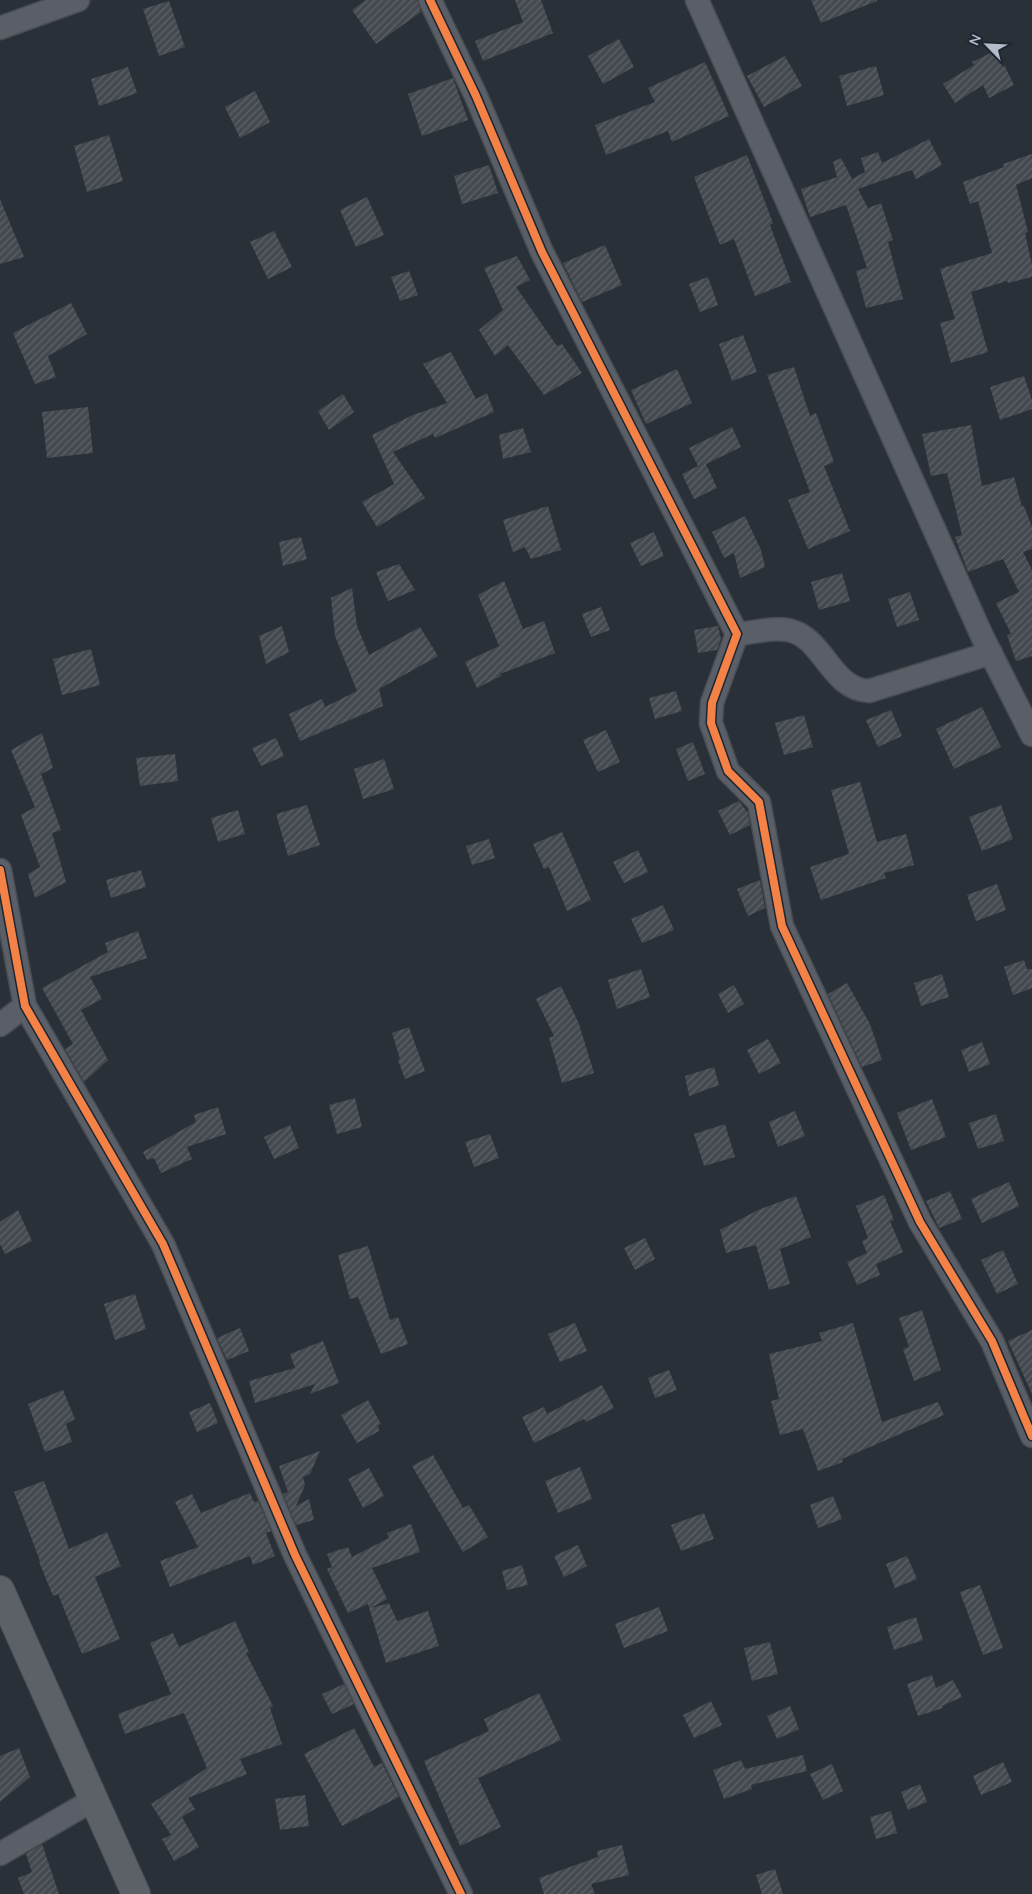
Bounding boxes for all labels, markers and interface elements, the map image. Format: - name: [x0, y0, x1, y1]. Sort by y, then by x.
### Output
- north arrow: [962, 20, 1012, 70]
- text: N: [965, 31, 985, 48]

